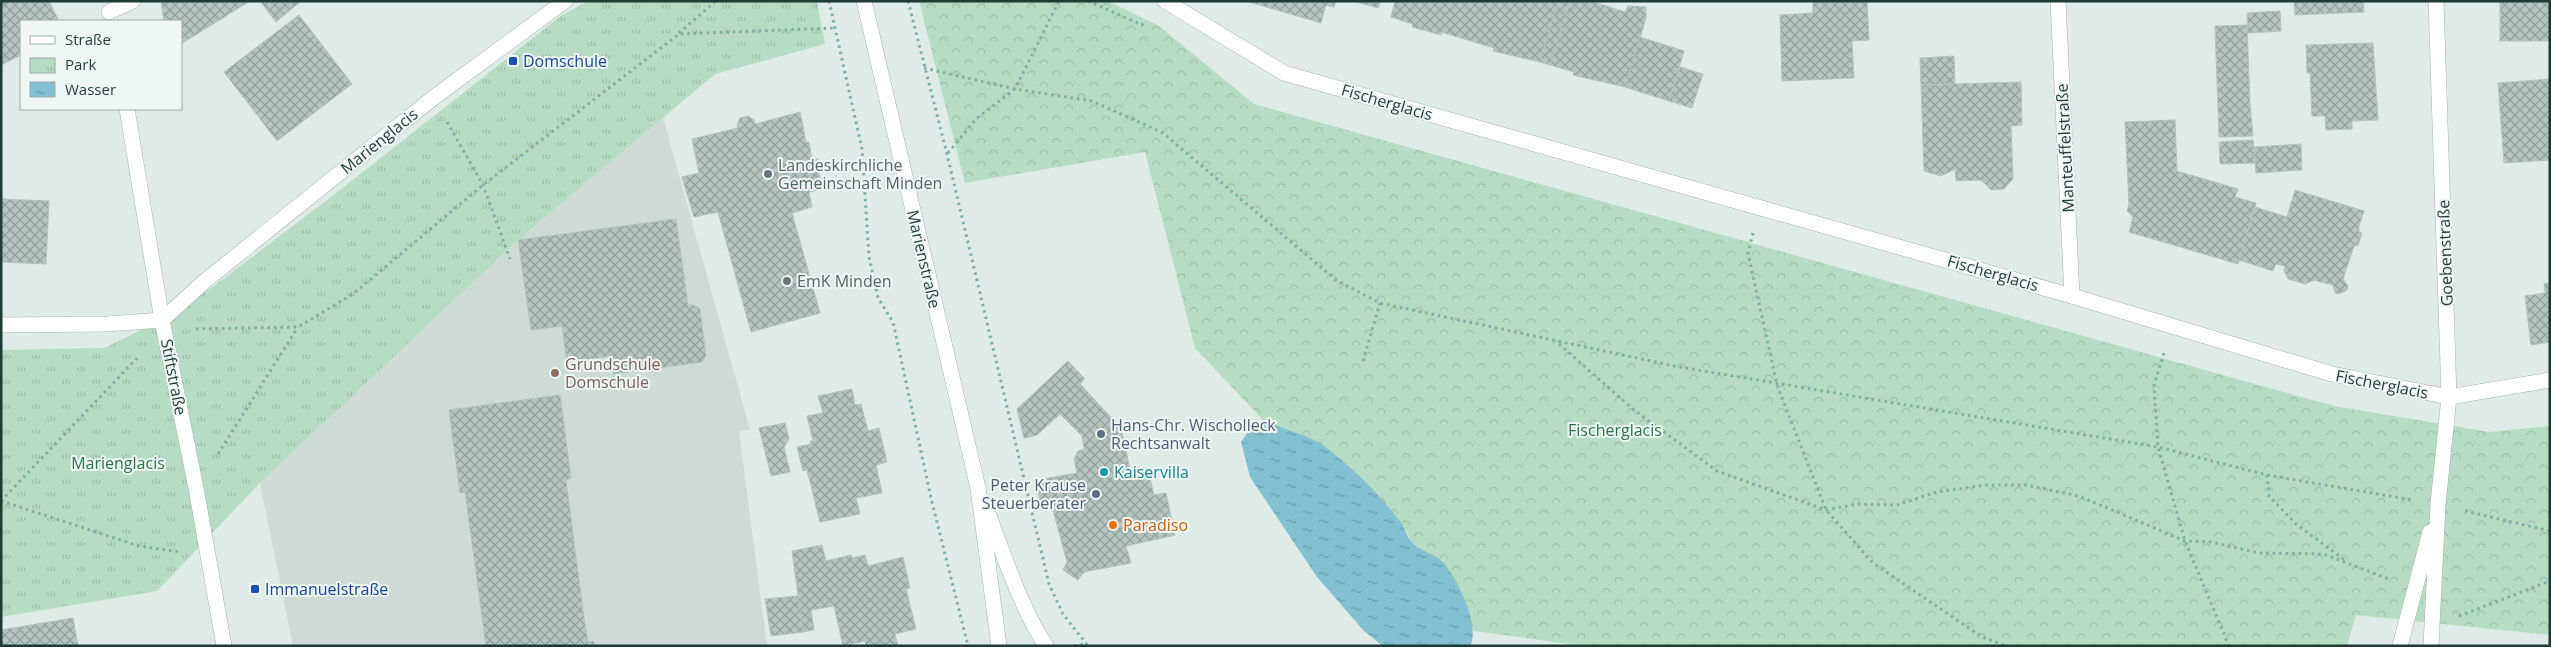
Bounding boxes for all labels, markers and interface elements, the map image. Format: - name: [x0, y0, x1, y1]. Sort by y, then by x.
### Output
- legend: [20, 20, 182, 110]
- text: Straße: [65, 29, 111, 49]
- place label: Domschule: [523, 50, 607, 72]
- text: Park: [65, 54, 96, 74]
- marker: Domschule: [507, 55, 519, 67]
- street label: Fischerglacis: [1339, 78, 1435, 126]
- text: Wasser: [65, 79, 116, 99]
- street label: Manteuffelstraße: [2051, 83, 2079, 213]
- street label: Marienglacis: [336, 103, 422, 179]
- place label: Landeskirchliche Gemeinschaft Minden: [778, 154, 942, 194]
- marker: Landeskirchliche Gemeinschaft Minden: [762, 168, 774, 180]
- street label: Goebenstraße: [2432, 199, 2458, 307]
- street label: Marienstraße: [902, 208, 946, 310]
- street label: Fischerglacis: [1945, 249, 2041, 297]
- place label: EmK Minden: [797, 270, 891, 292]
- marker: EmK Minden: [781, 275, 793, 287]
- street label: Stiftstraße: [156, 337, 192, 417]
- place label: Grundschule Domschule: [565, 353, 661, 393]
- street label: Fischerglacis: [2334, 364, 2430, 404]
- marker: Grundschule Domschule: [549, 367, 561, 379]
- place label: Hans-Chr. Wischolleck Rechtsanwalt: [1111, 414, 1276, 454]
- park label: Fischerglacis: [1568, 419, 1662, 441]
- marker: Hans-Chr. Wischolleck Rechtsanwalt: [1095, 428, 1107, 440]
- park label: Marienglacis: [71, 452, 165, 474]
- place label: Kaiservilla: [1114, 461, 1189, 483]
- marker: Kaiservilla: [1098, 466, 1110, 478]
- place label: Peter Krause Steuerberater: [982, 474, 1086, 514]
- marker: Peter Krause Steuerberater: [1090, 488, 1102, 500]
- place label: Paradiso: [1123, 514, 1188, 536]
- marker: Paradiso: [1107, 519, 1119, 531]
- place label: Immanuelstraße: [265, 578, 388, 600]
- marker: Immanuelstraße: [249, 583, 261, 595]

